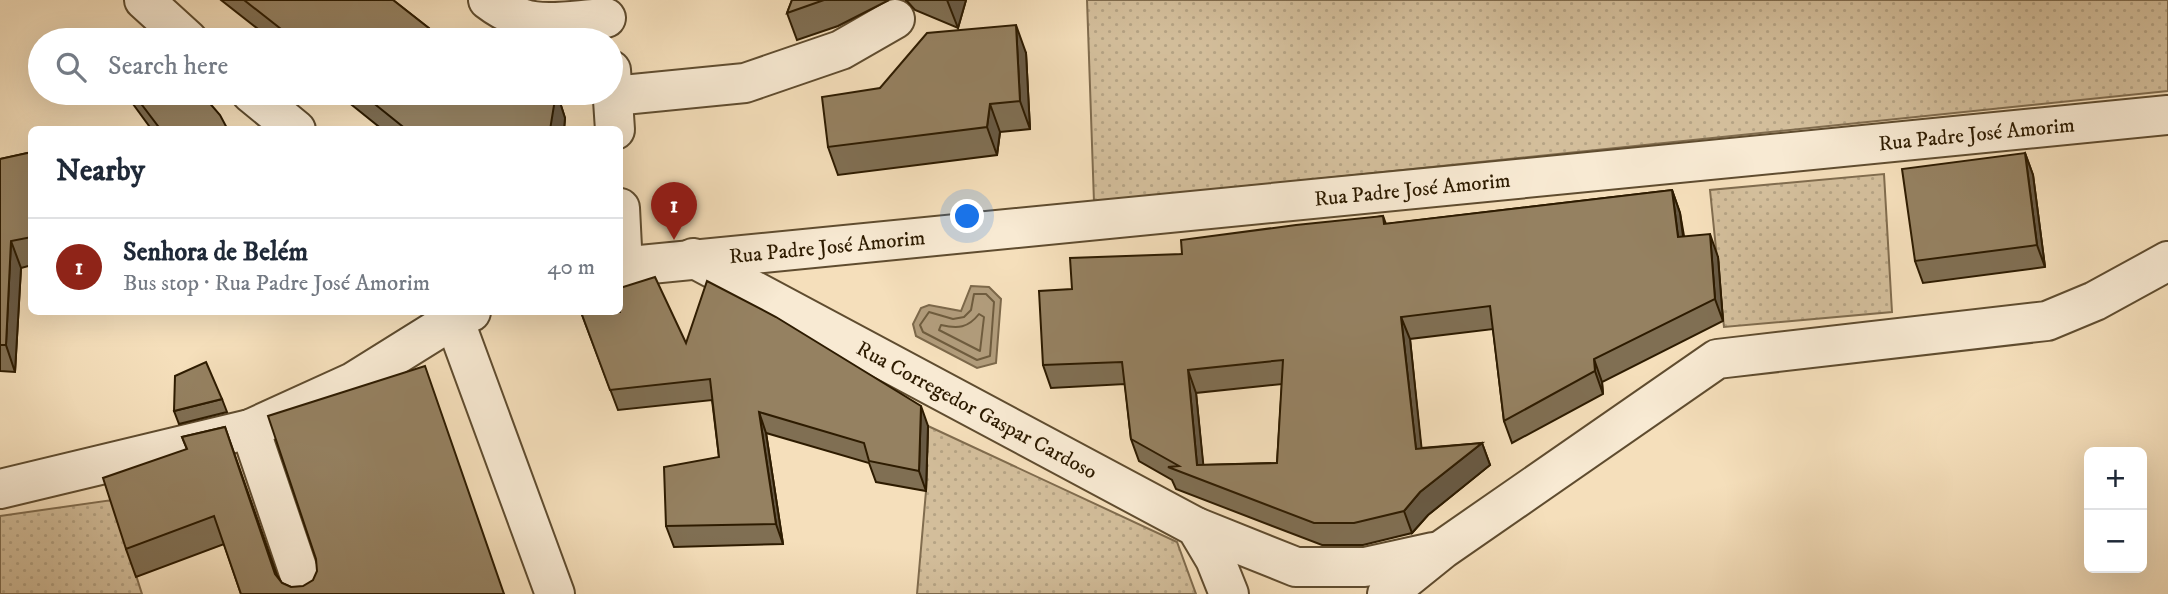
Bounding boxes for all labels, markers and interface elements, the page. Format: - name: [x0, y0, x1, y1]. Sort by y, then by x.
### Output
- search box: [28, 28, 623, 105]
- icon: search: [52, 48, 90, 86]
- text: Search here: [108, 50, 228, 83]
- street label: Rua Padre José Amorim: [1877, 112, 2076, 157]
- text: Nearby: [56, 153, 145, 190]
- street label: Rua Padre José Amorim: [1313, 168, 1512, 213]
- pin: 1: [651, 182, 697, 240]
- your location: [950, 199, 984, 233]
- street label: Rua Padre José Amorim: [728, 225, 927, 270]
- text: Senhora de Belém: [123, 236, 308, 269]
- text: 1: [75, 253, 83, 282]
- text: 40 m: [547, 253, 595, 282]
- text: Bus stop · Rua Padre José Amorim: [123, 269, 430, 298]
- street label: Rua Corregedor Gaspar Cardoso: [852, 336, 1101, 486]
- map controls: [2084, 447, 2147, 573]
- button: +: [2084, 447, 2147, 510]
- button: −: [2084, 510, 2147, 573]

